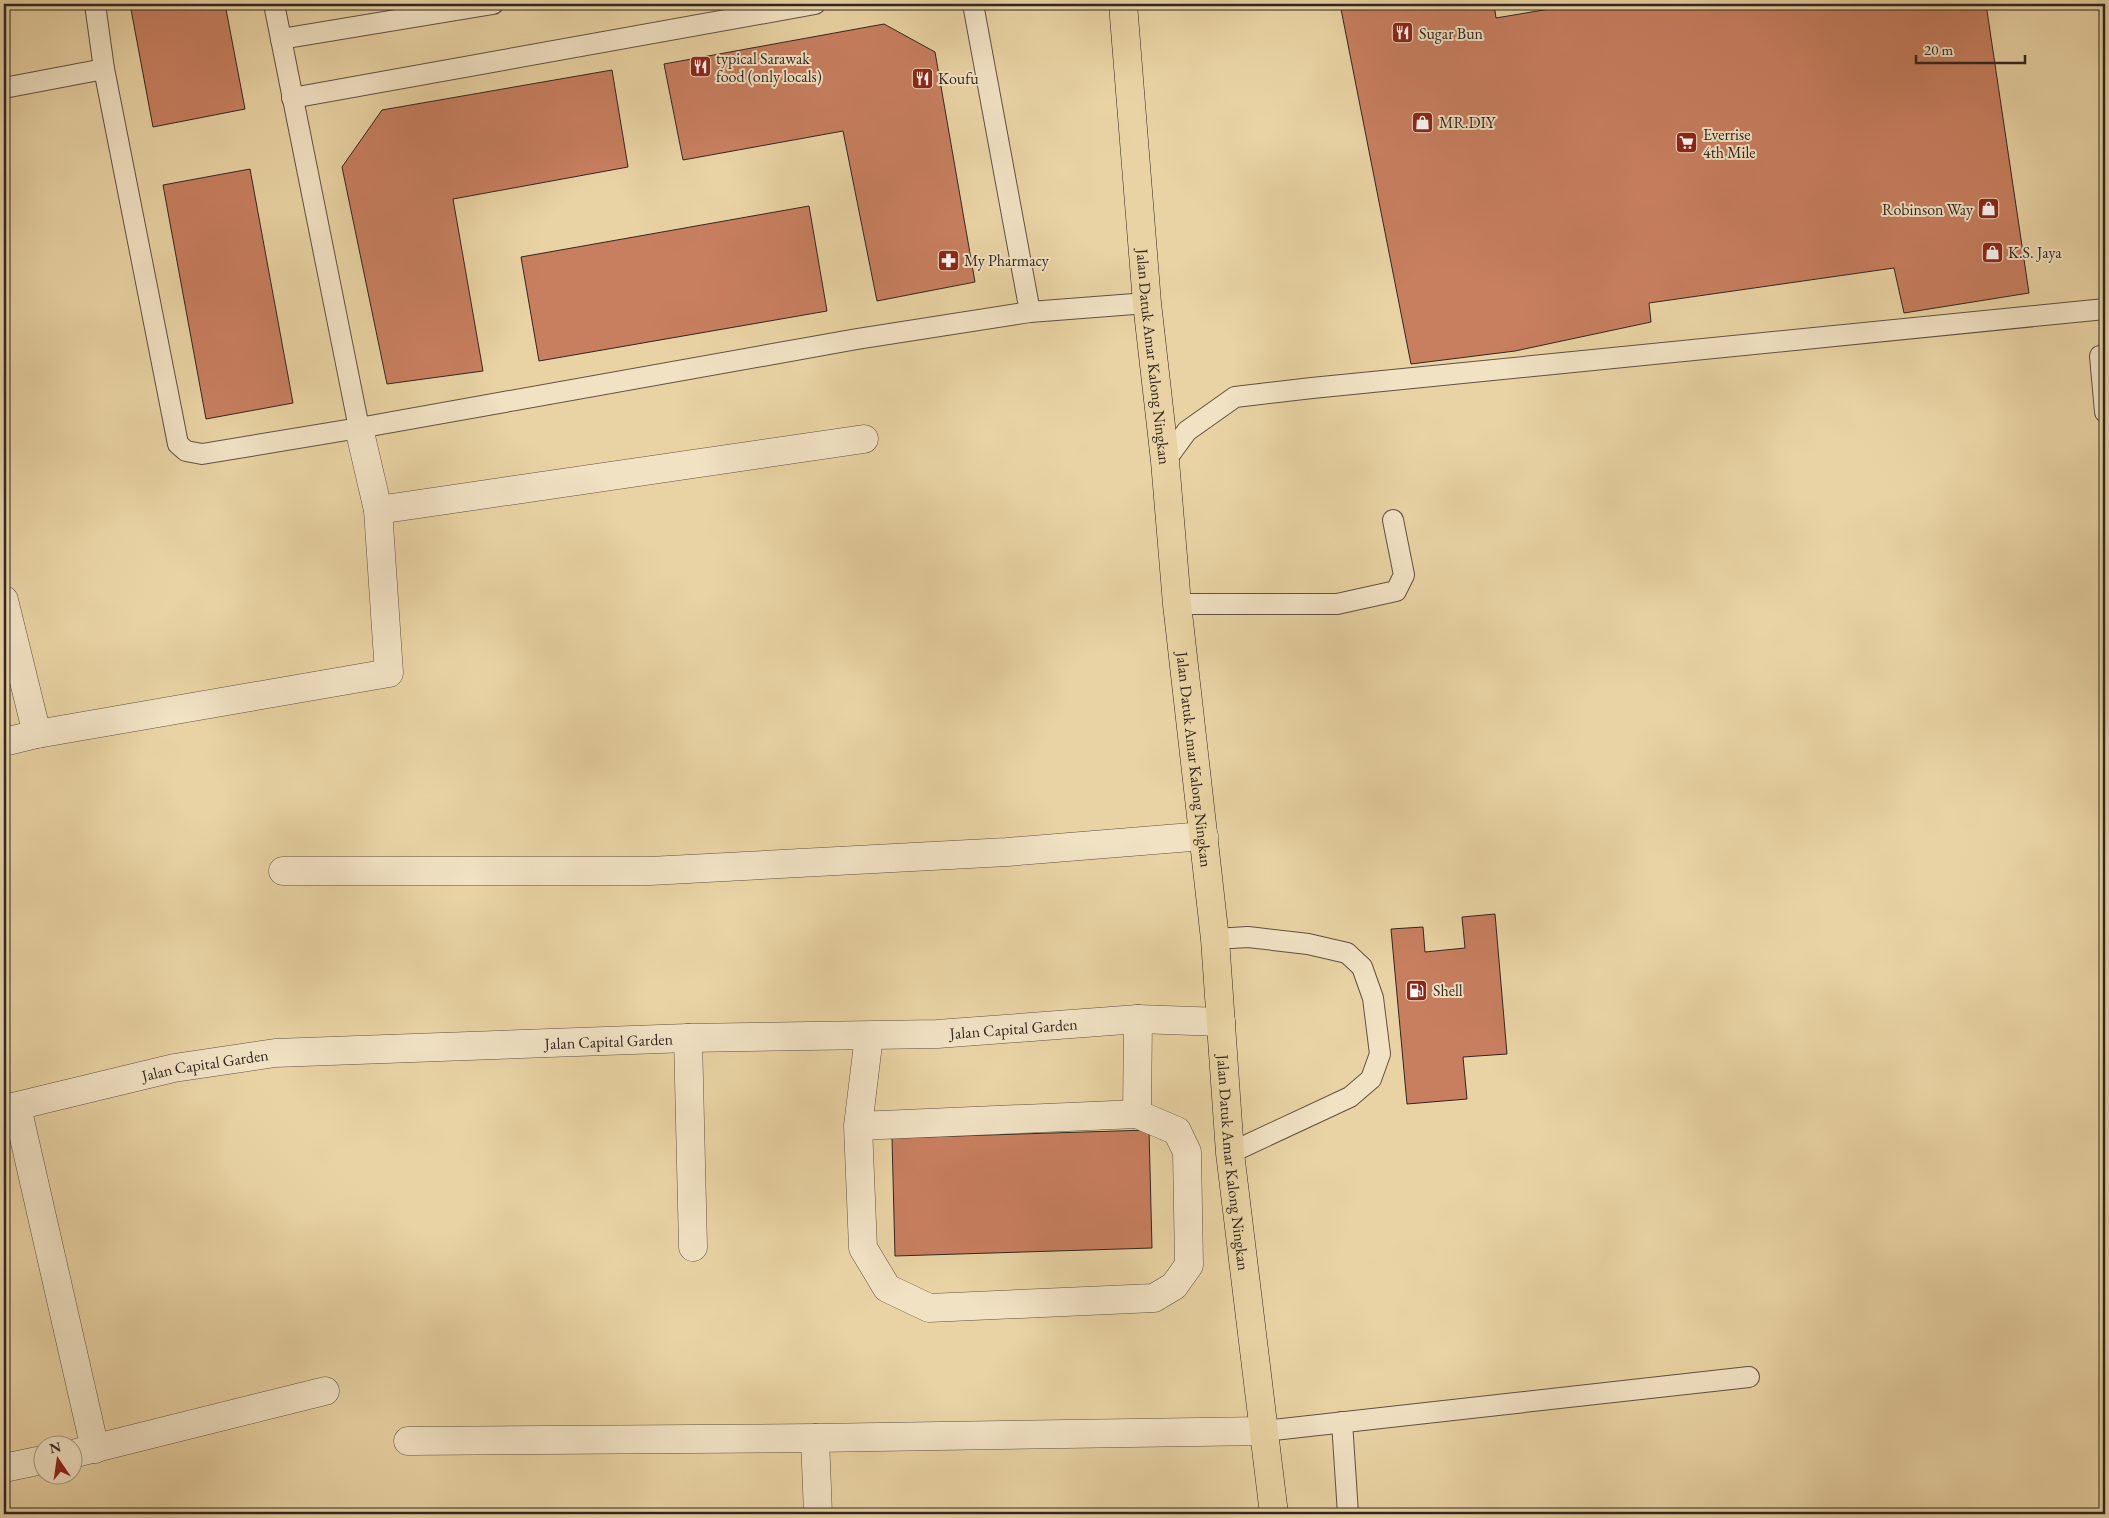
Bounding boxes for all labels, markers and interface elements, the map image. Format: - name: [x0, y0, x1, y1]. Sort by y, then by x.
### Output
- restaurant icon: Sugar Bun: [1391, 21, 1415, 45]
- place label: Sugar Bun: [1419, 23, 1484, 44]
- scale bar: [1916, 32, 2025, 64]
- text: 20 m: [1924, 40, 1953, 59]
- place label: typical Sarawak food (only locals): [716, 48, 822, 87]
- restaurant icon: typical Sarawak food (only locals): [688, 55, 712, 79]
- restaurant icon: Koufu: [910, 66, 934, 90]
- place label: Koufu: [938, 68, 979, 89]
- shop icon: MR.DIY: [1411, 110, 1435, 134]
- place label: MR.DIY: [1439, 112, 1496, 133]
- place label: Everrise 4th Mile: [1703, 124, 1756, 163]
- supermarket icon: Everrise 4th Mile: [1675, 131, 1699, 155]
- shop icon: Robinson Way: [1977, 197, 2001, 221]
- place label: Robinson Way: [1882, 199, 1974, 220]
- shop icon: K.S. Jaya: [1980, 240, 2004, 264]
- place label: K.S. Jaya: [2008, 242, 2062, 263]
- street label: Jalan Datuk Amar Kalong Ningkan: [1132, 246, 1175, 466]
- pharmacy icon: My Pharmacy: [936, 248, 960, 272]
- place label: My Pharmacy: [964, 250, 1050, 271]
- street label: Jalan Datuk Amar Kalong Ningkan: [1171, 649, 1217, 869]
- fuel station icon: Shell: [1405, 978, 1429, 1002]
- place label: Shell: [1433, 980, 1463, 1001]
- street label: Jalan Capital Garden: [947, 1013, 1079, 1044]
- street label: Jalan Capital Garden: [542, 1029, 674, 1054]
- street label: Jalan Capital Garden: [138, 1044, 270, 1087]
- street label: Jalan Datuk Amar Kalong Ningkan: [1212, 1052, 1254, 1272]
- north arrow: [32, 1436, 82, 1486]
- text: N: [48, 1437, 63, 1457]

